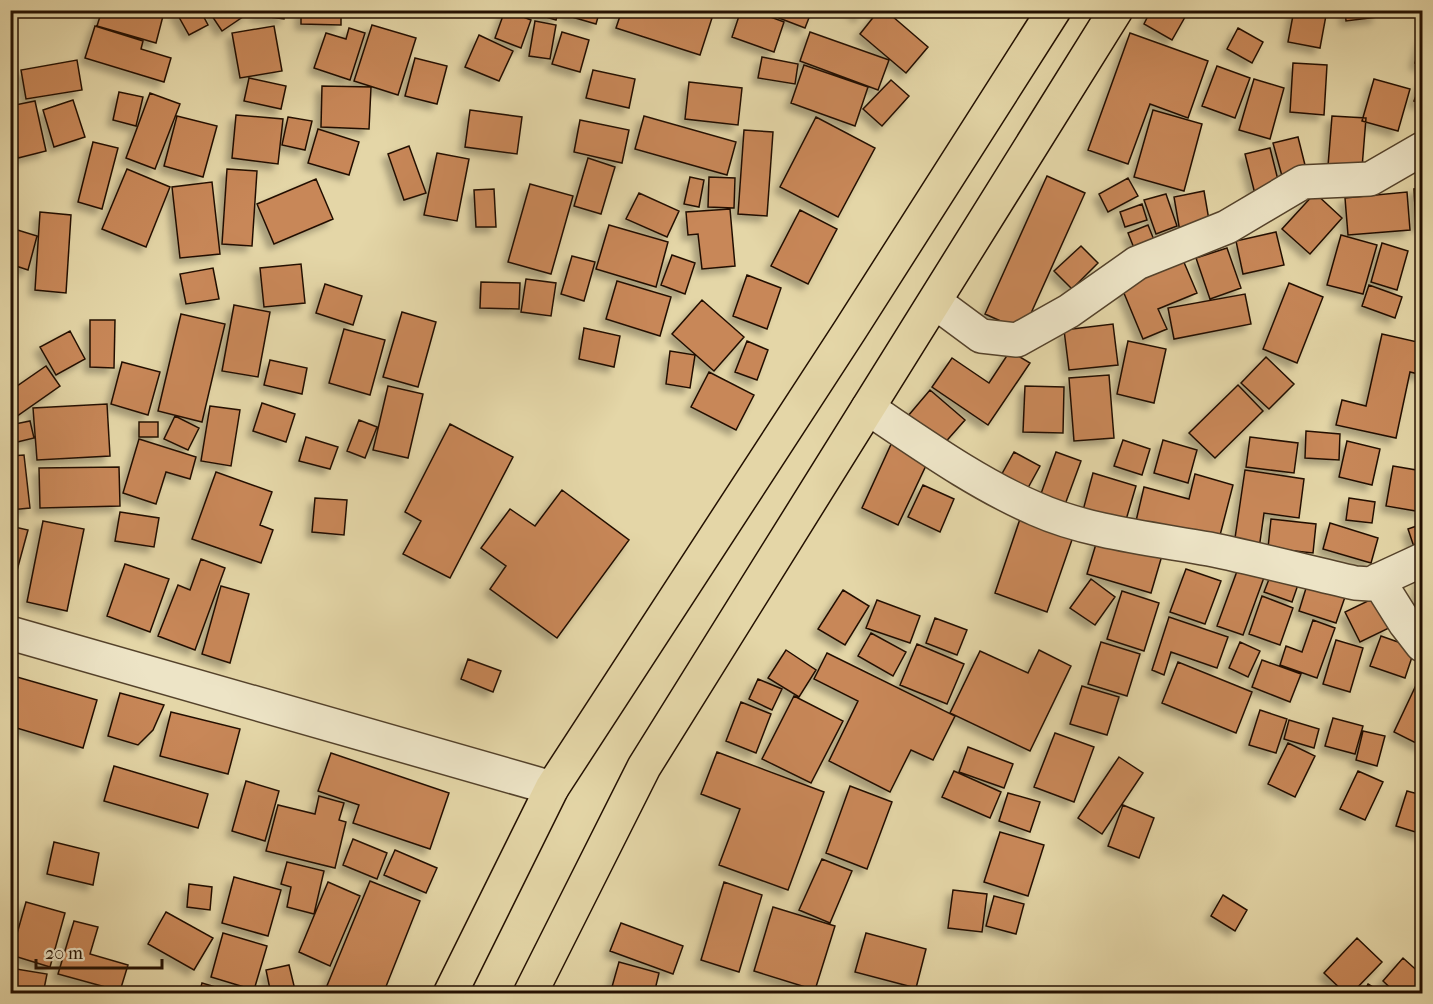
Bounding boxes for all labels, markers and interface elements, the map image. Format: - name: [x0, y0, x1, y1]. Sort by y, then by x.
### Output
- scale bar: [36, 932, 162, 970]
- text: 20 m: [45, 943, 83, 964]

